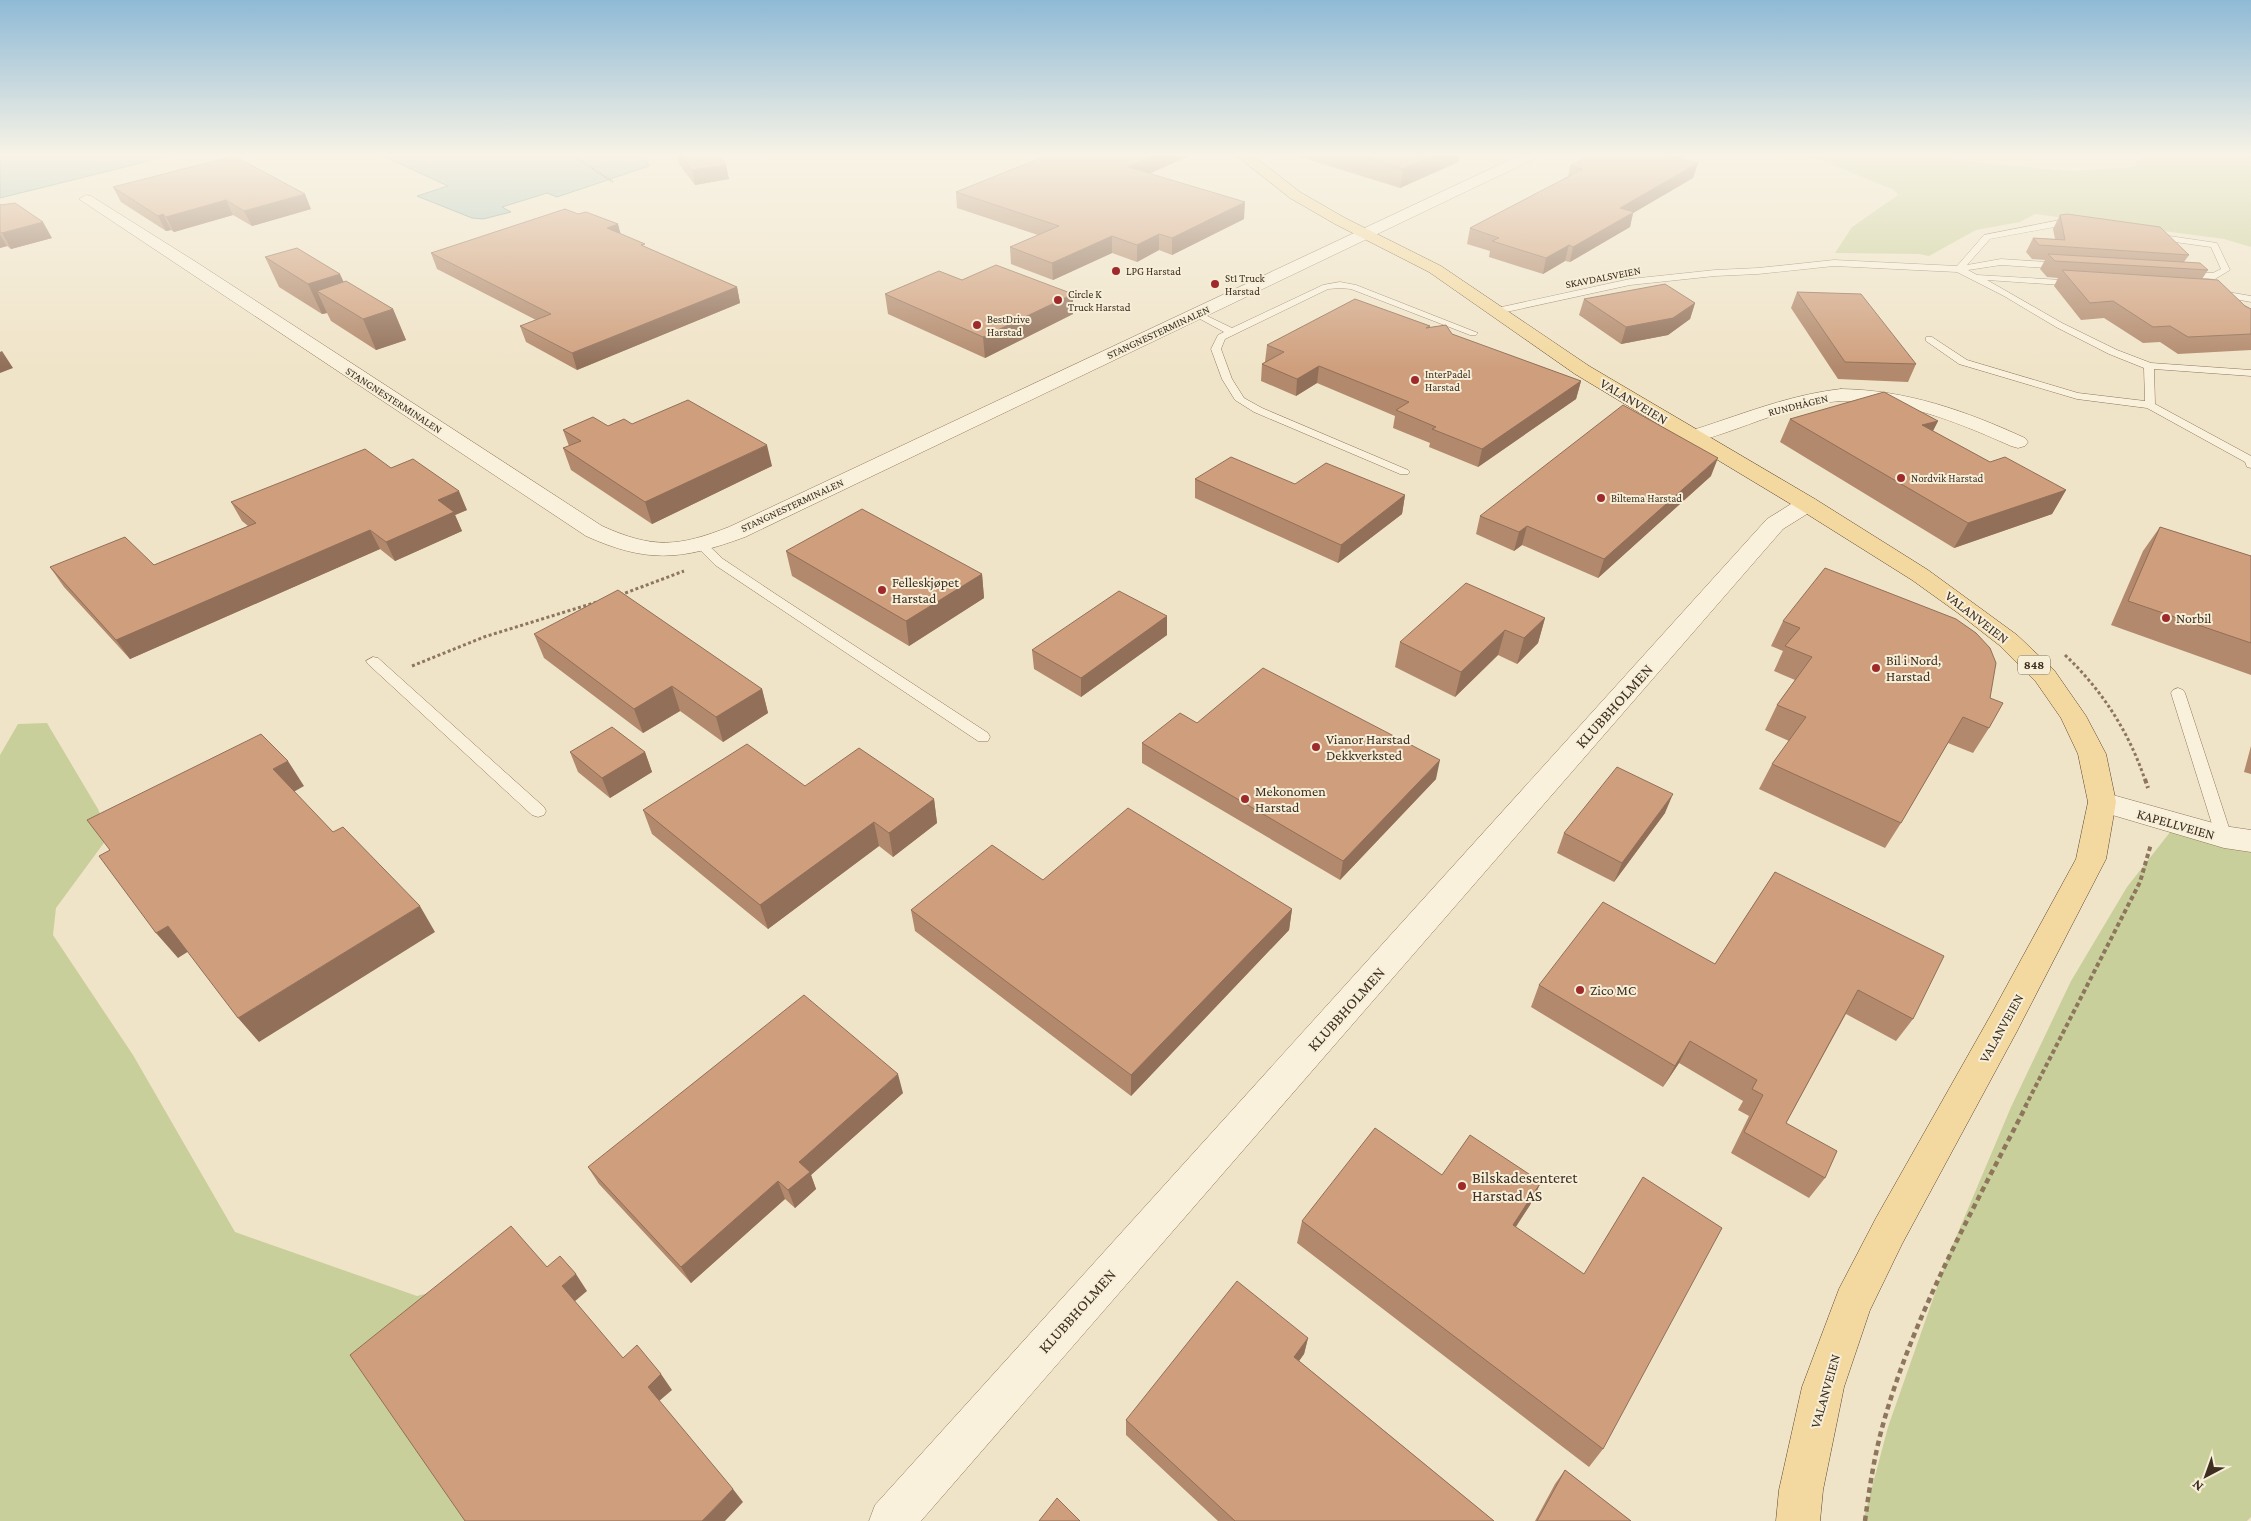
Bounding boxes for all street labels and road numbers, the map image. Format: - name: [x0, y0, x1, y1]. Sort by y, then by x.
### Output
- street label: SKAVDALSVEIEN: [1564, 264, 1642, 290]
- street label: STANGNESTERMINALEN: [1105, 303, 1211, 361]
- street label: STANGNESTERMINALEN: [344, 364, 444, 436]
- street label: VALANVEIEN: [1597, 375, 1671, 427]
- street label: RUNDHÅGEN: [1767, 392, 1829, 418]
- street label: STANGNESTERMINALEN: [739, 476, 845, 534]
- street label: VALANVEIEN: [1942, 587, 2012, 647]
- road number: 848: [2018, 656, 2050, 674]
- street label: KLUBBHOLMEN: [1572, 661, 1656, 751]
- street label: KAPELLVEIEN: [2135, 805, 2217, 843]
- street label: KLUBBHOLMEN: [1304, 964, 1388, 1054]
- street label: VALANVEIEN: [1976, 991, 2026, 1065]
- street label: KLUBBHOLMEN: [1035, 1266, 1119, 1356]
- street label: VALANVEIEN: [1807, 1352, 1843, 1430]

